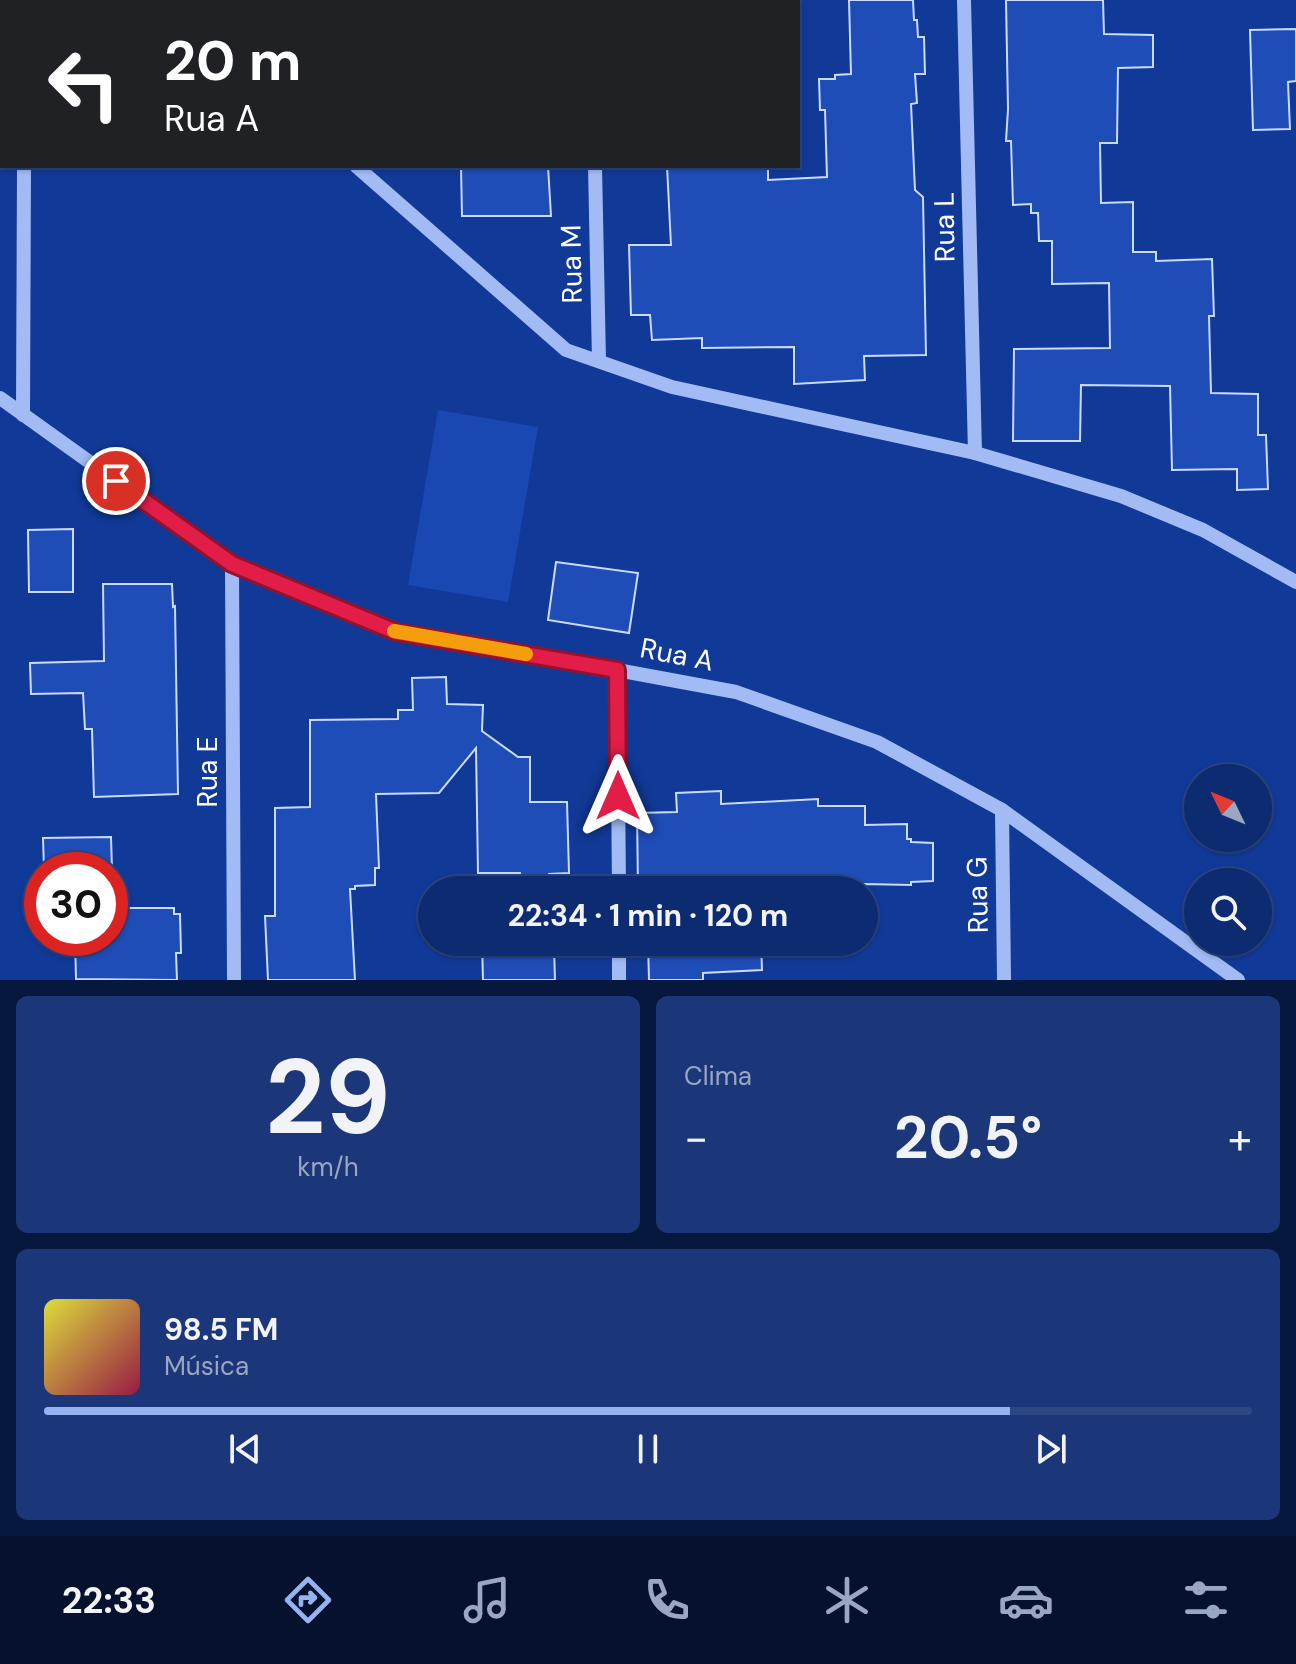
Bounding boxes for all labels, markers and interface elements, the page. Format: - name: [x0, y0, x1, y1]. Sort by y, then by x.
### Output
- text: 20 m: [164, 24, 301, 97]
- icon: left: [32, 32, 136, 136]
- text: Rua A: [164, 95, 259, 142]
- street label: Rua L: [925, 192, 964, 262]
- street label: Rua M: [552, 224, 591, 304]
- pin: [82, 447, 150, 515]
- icon: arrive: [94, 459, 138, 503]
- street label: Rua A: [637, 629, 717, 680]
- street label: Rua E: [189, 736, 226, 808]
- position arrow: [576, 754, 660, 838]
- north arrow: [1184, 764, 1272, 852]
- map controls: [1184, 764, 1272, 956]
- speed limit sign: 30: [24, 852, 128, 956]
- street label: Rua G: [958, 856, 997, 934]
- button: search: [1184, 868, 1272, 956]
- text: 22:34 · 1 min · 120 m: [508, 896, 788, 935]
- text: 29: [265, 1030, 391, 1165]
- text: Clima: [684, 1059, 752, 1093]
- text: 20.5°: [894, 1098, 1042, 1177]
- text: −: [684, 1109, 708, 1167]
- text: +: [1228, 1109, 1252, 1167]
- text: km/h: [297, 1150, 359, 1184]
- text: 98.5 FM: [164, 1310, 278, 1349]
- text: Música: [164, 1349, 249, 1383]
- icon: previous: [223, 1427, 267, 1471]
- icon: pause: [626, 1427, 670, 1471]
- icon: next: [1029, 1427, 1073, 1471]
- icon: directions: [280, 1572, 336, 1628]
- icon: music: [459, 1572, 515, 1628]
- icon: phone: [639, 1572, 695, 1628]
- icon: climate: [819, 1572, 875, 1628]
- icon: car: [998, 1572, 1054, 1628]
- icon: filters: [1178, 1572, 1234, 1628]
- text: 22:33: [62, 1577, 156, 1624]

